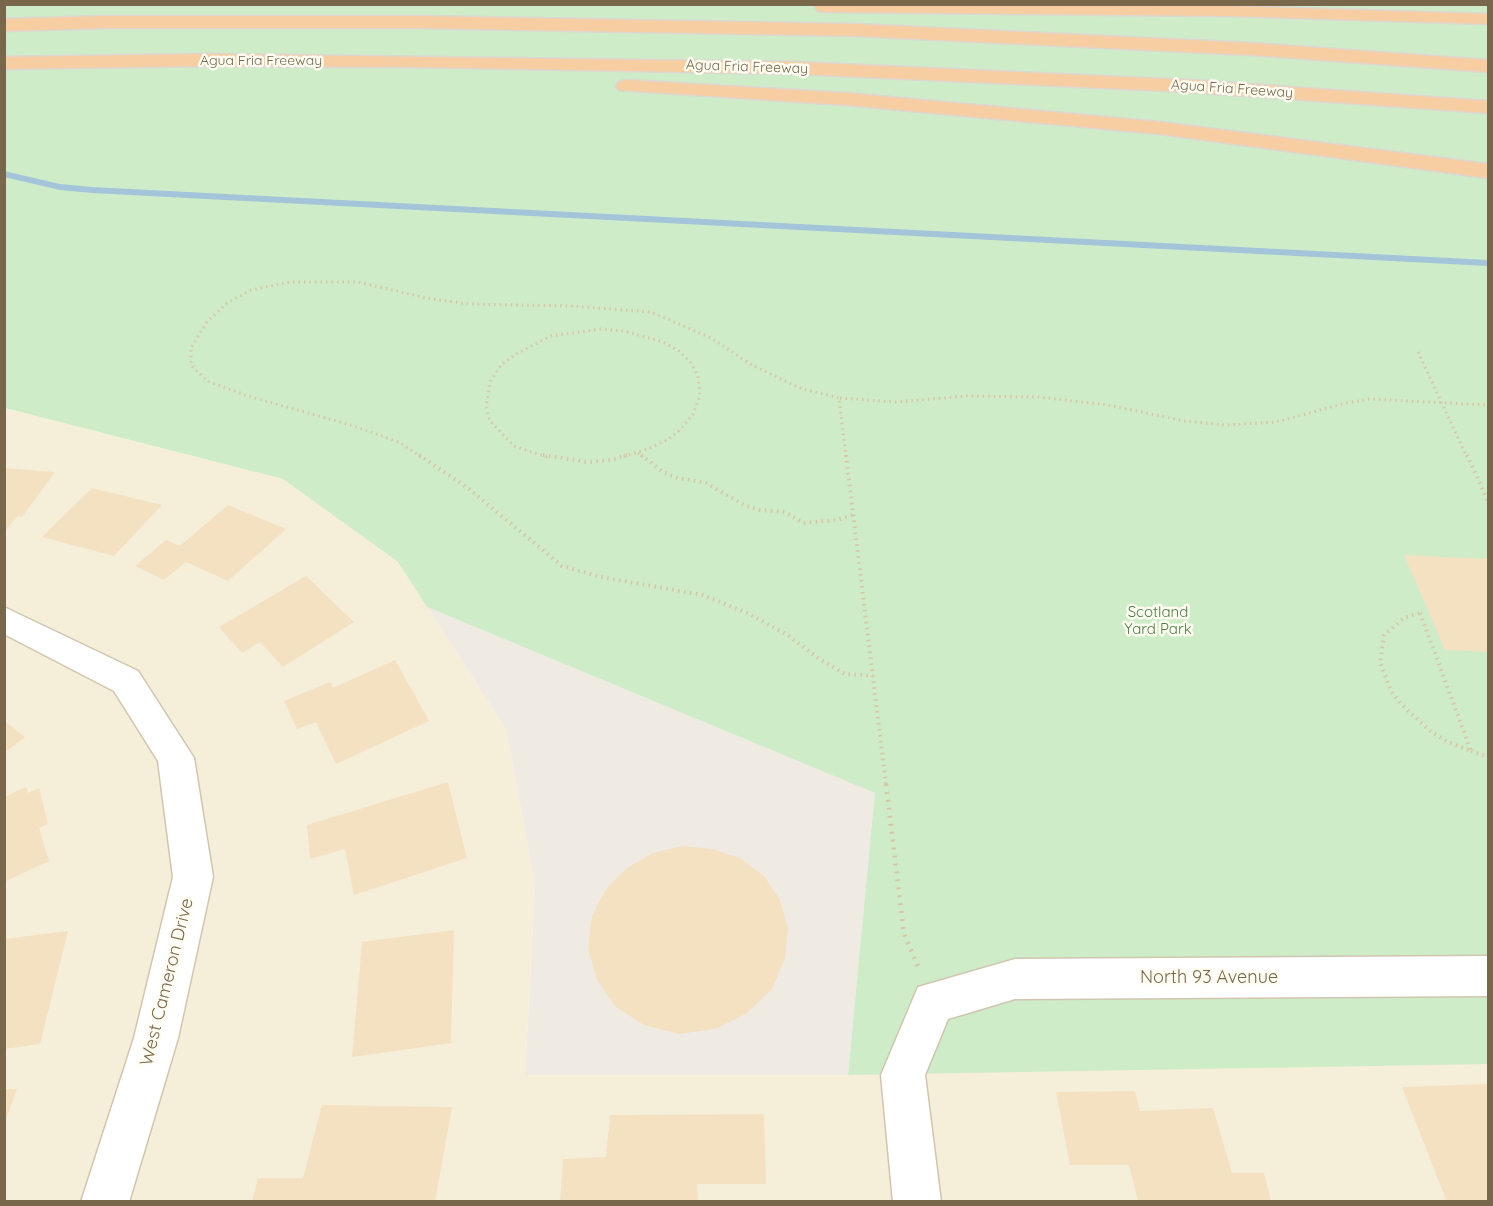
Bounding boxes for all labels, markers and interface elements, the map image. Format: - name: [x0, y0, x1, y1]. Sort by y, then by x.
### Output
- street label: Agua Fria Freeway: [200, 53, 322, 69]
- street label: Agua Fria Freeway: [686, 56, 808, 78]
- street label: Agua Fria Freeway: [1170, 76, 1294, 102]
- park label: Scotland Yard Park: [1124, 603, 1192, 638]
- street label: West Cameron Drive: [136, 896, 198, 1068]
- street label: North 93 Avenue: [1140, 967, 1278, 989]

